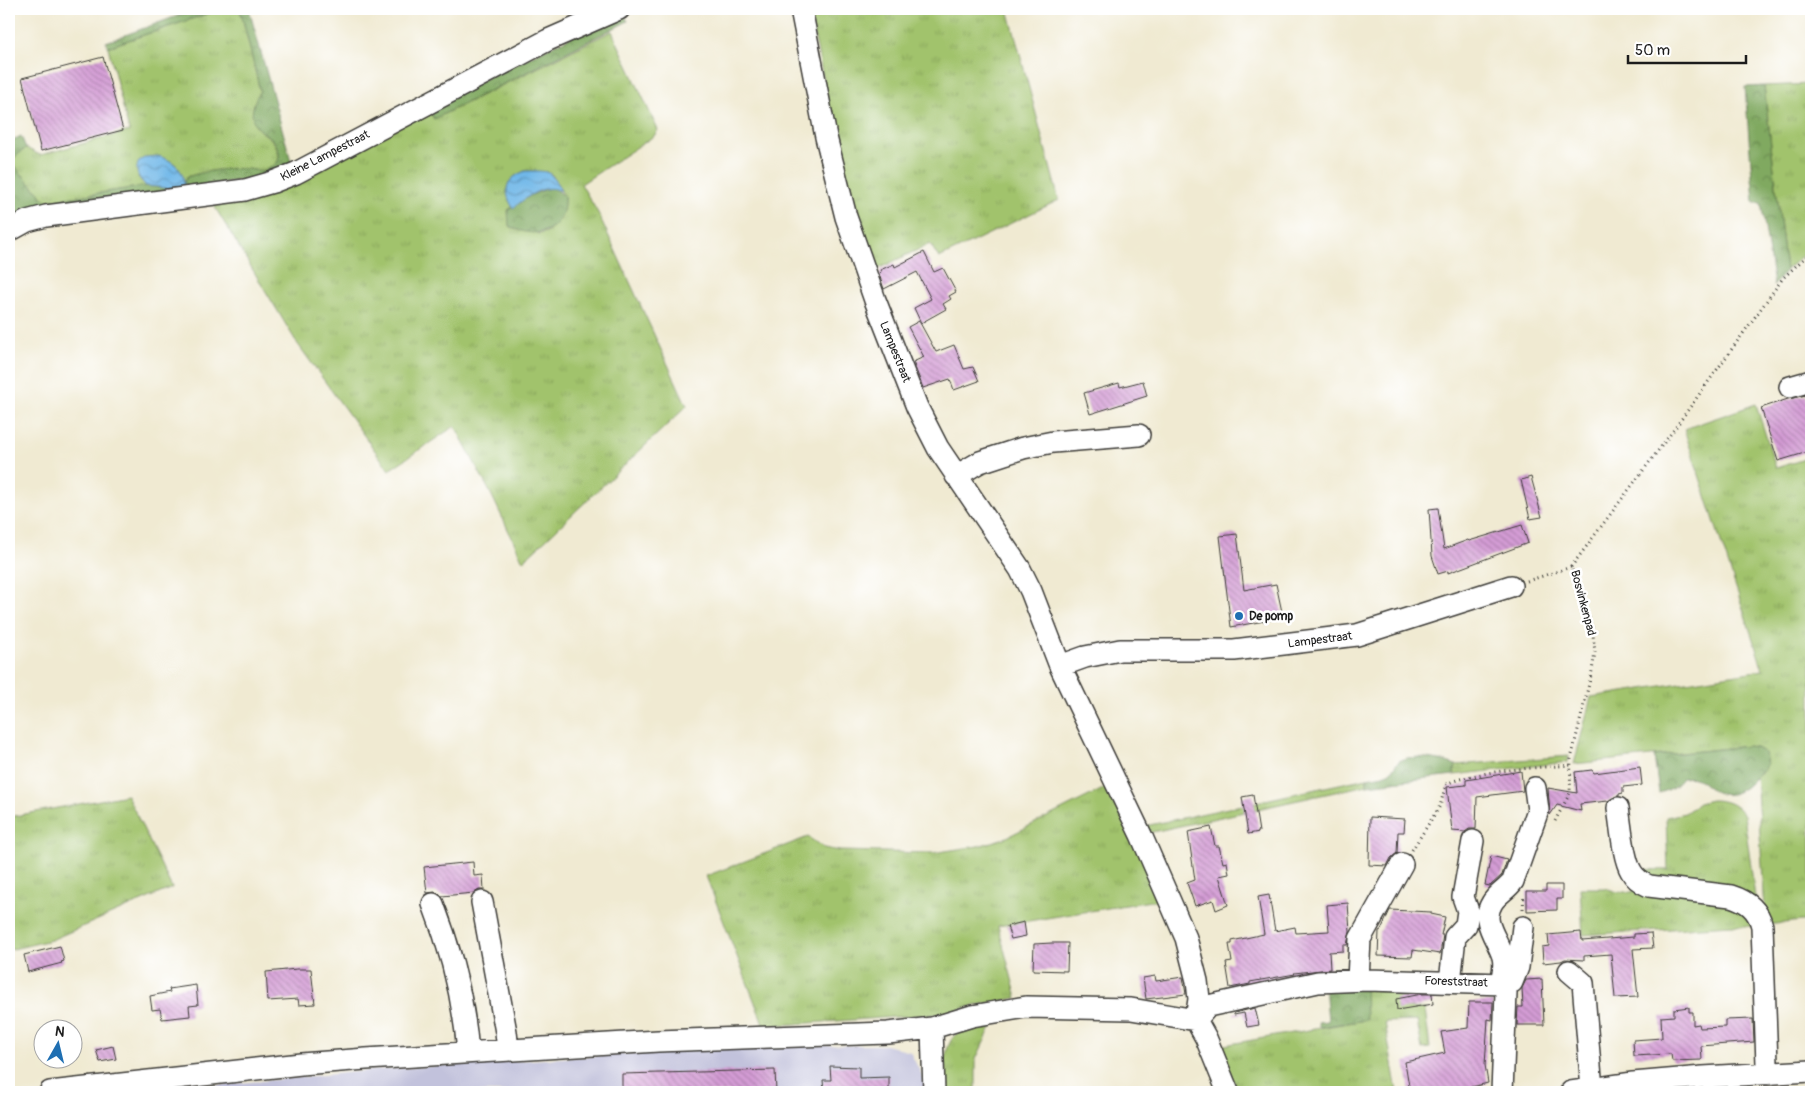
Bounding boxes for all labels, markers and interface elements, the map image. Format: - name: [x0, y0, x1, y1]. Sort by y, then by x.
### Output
- scale bar: [1628, 32, 1745, 64]
- text: 50 m: [1635, 41, 1670, 60]
- street label: Kleine Lampestraat: [278, 127, 372, 185]
- street label: Lampestraat: [876, 319, 914, 385]
- street label: Bosvinkenpad: [1567, 569, 1599, 638]
- place label: De pomp: [1249, 609, 1293, 624]
- marker: De pomp: [1233, 610, 1245, 622]
- street label: Lampestraat: [1287, 629, 1353, 651]
- street label: Foreststraat: [1424, 973, 1488, 991]
- north arrow: [32, 1018, 82, 1068]
- text: N: [54, 1023, 66, 1041]

